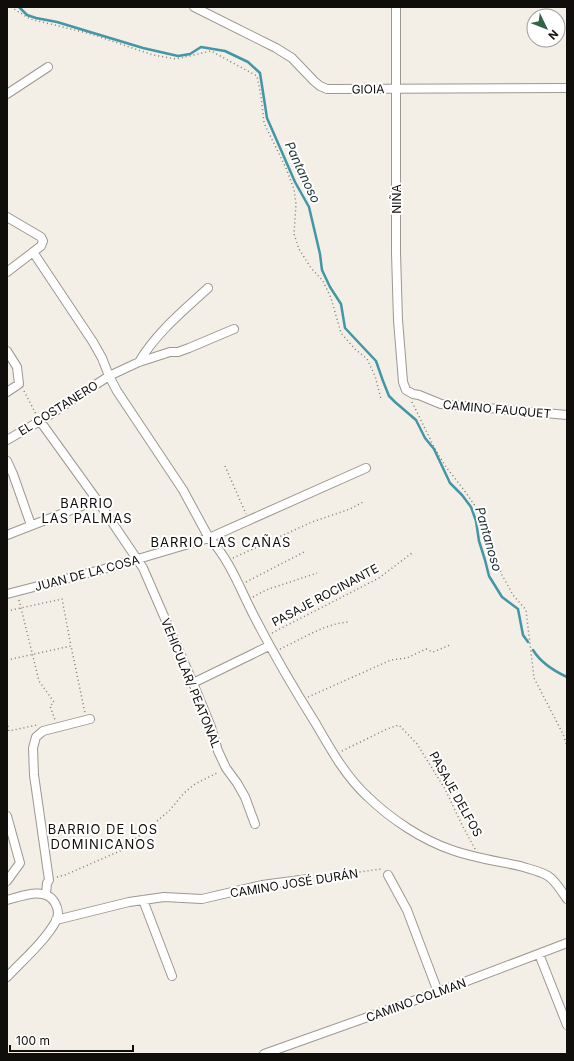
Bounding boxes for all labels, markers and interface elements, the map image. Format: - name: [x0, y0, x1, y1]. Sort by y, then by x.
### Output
- north arrow: [526, 8, 566, 48]
- text: N: [545, 27, 561, 43]
- street label: GIOIA: [351, 81, 385, 97]
- water label: Pantanoso: [282, 139, 324, 206]
- street label: NIÑA: [389, 184, 404, 214]
- street label: EL COSTANERO: [15, 377, 101, 439]
- street label: CAMINO FAUQUET: [442, 397, 552, 421]
- district label: BARRIO LAS PALMAS: [41, 495, 133, 526]
- water label: Pantanoso: [472, 505, 506, 573]
- district label: BARRIO LAS CAÑAS: [151, 534, 291, 550]
- street label: JUAN DE LA COSA: [33, 552, 141, 594]
- street label: PASAJE ROCINANTE: [269, 561, 381, 629]
- street label: VEHICULAR/ PEATONAL: [158, 616, 224, 750]
- street label: PASAJE DELFOS: [426, 749, 486, 839]
- district label: BARRIO DE LOS DOMINICANOS: [48, 821, 158, 852]
- street label: CAMINO JOSÉ DURÁN: [229, 865, 359, 901]
- street label: CAMINO COLMAN: [364, 975, 468, 1025]
- scale bar: [10, 1027, 133, 1053]
- text: 100 m: [16, 1033, 50, 1048]

